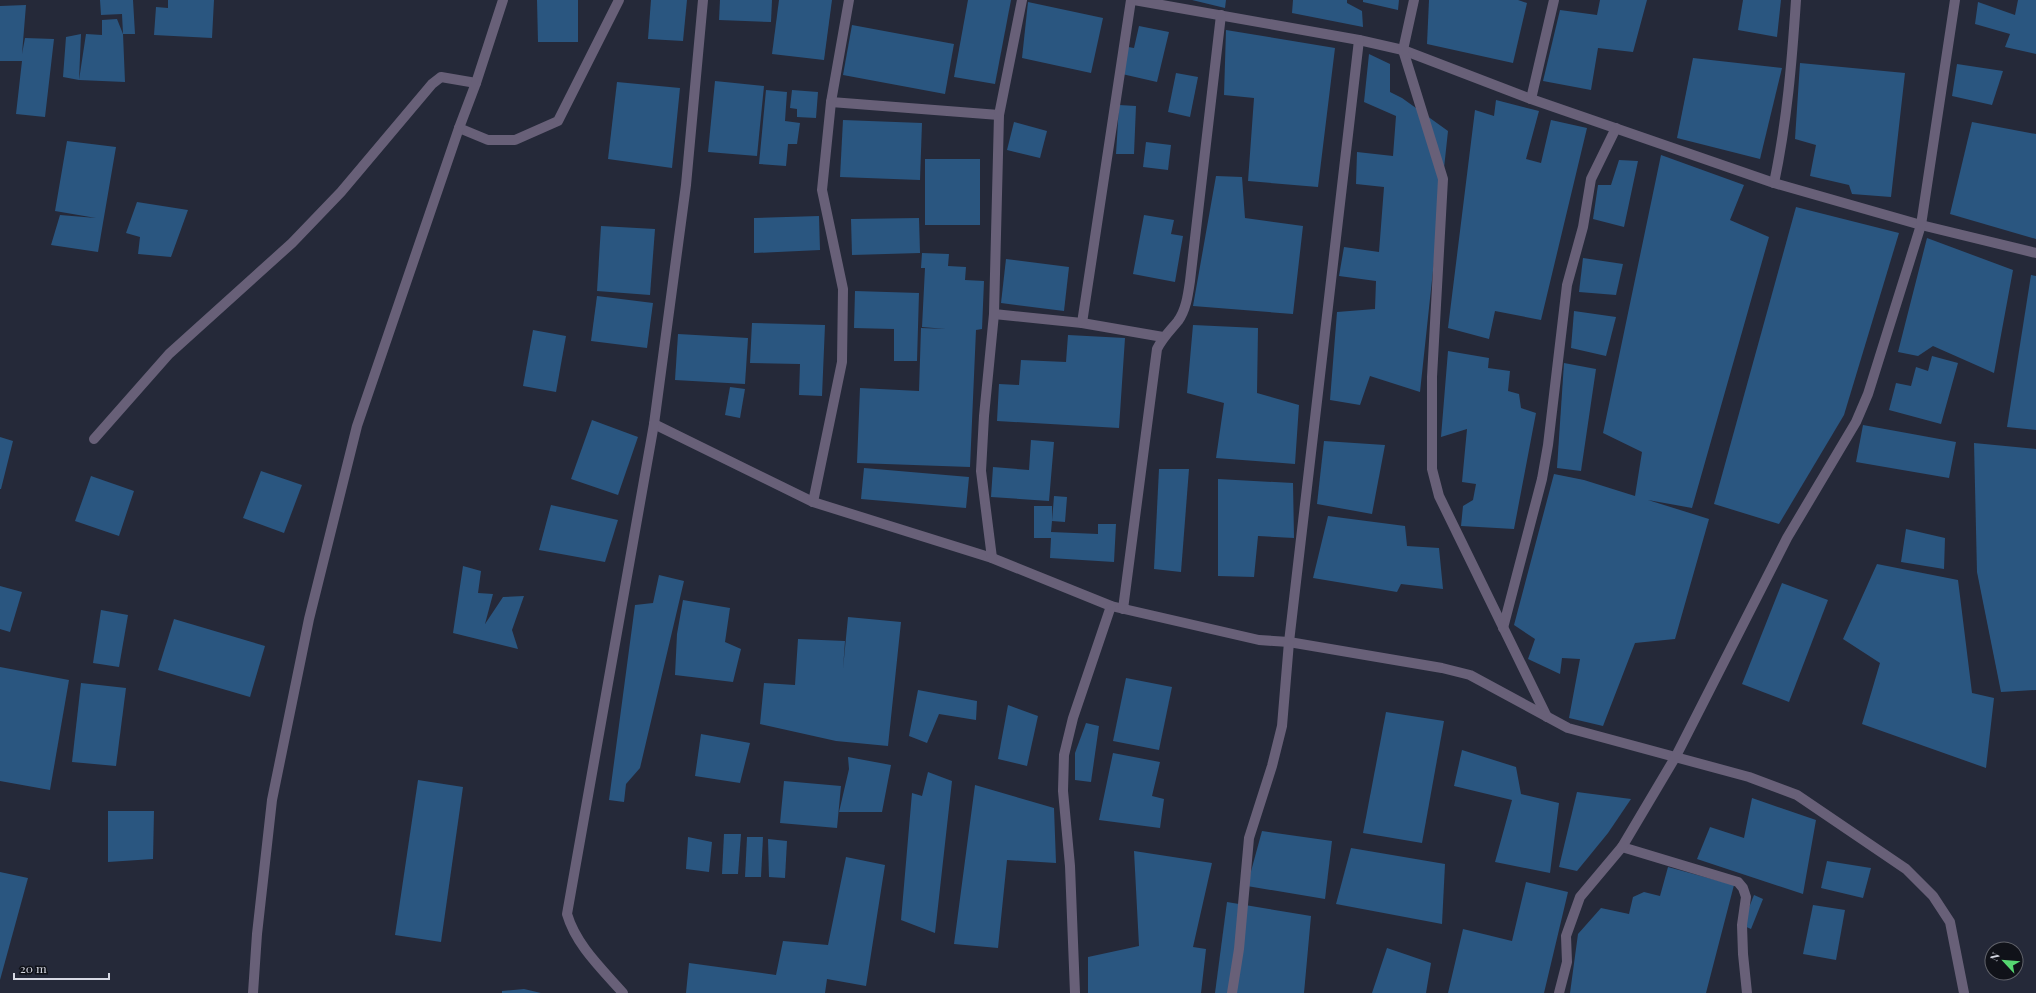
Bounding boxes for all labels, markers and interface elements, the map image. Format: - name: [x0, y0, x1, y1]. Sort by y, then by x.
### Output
- north arrow: [1984, 941, 2024, 981]
- text: N: [1986, 949, 2003, 963]
- scale bar: [14, 955, 109, 981]
- text: 20 m: [20, 960, 47, 976]

